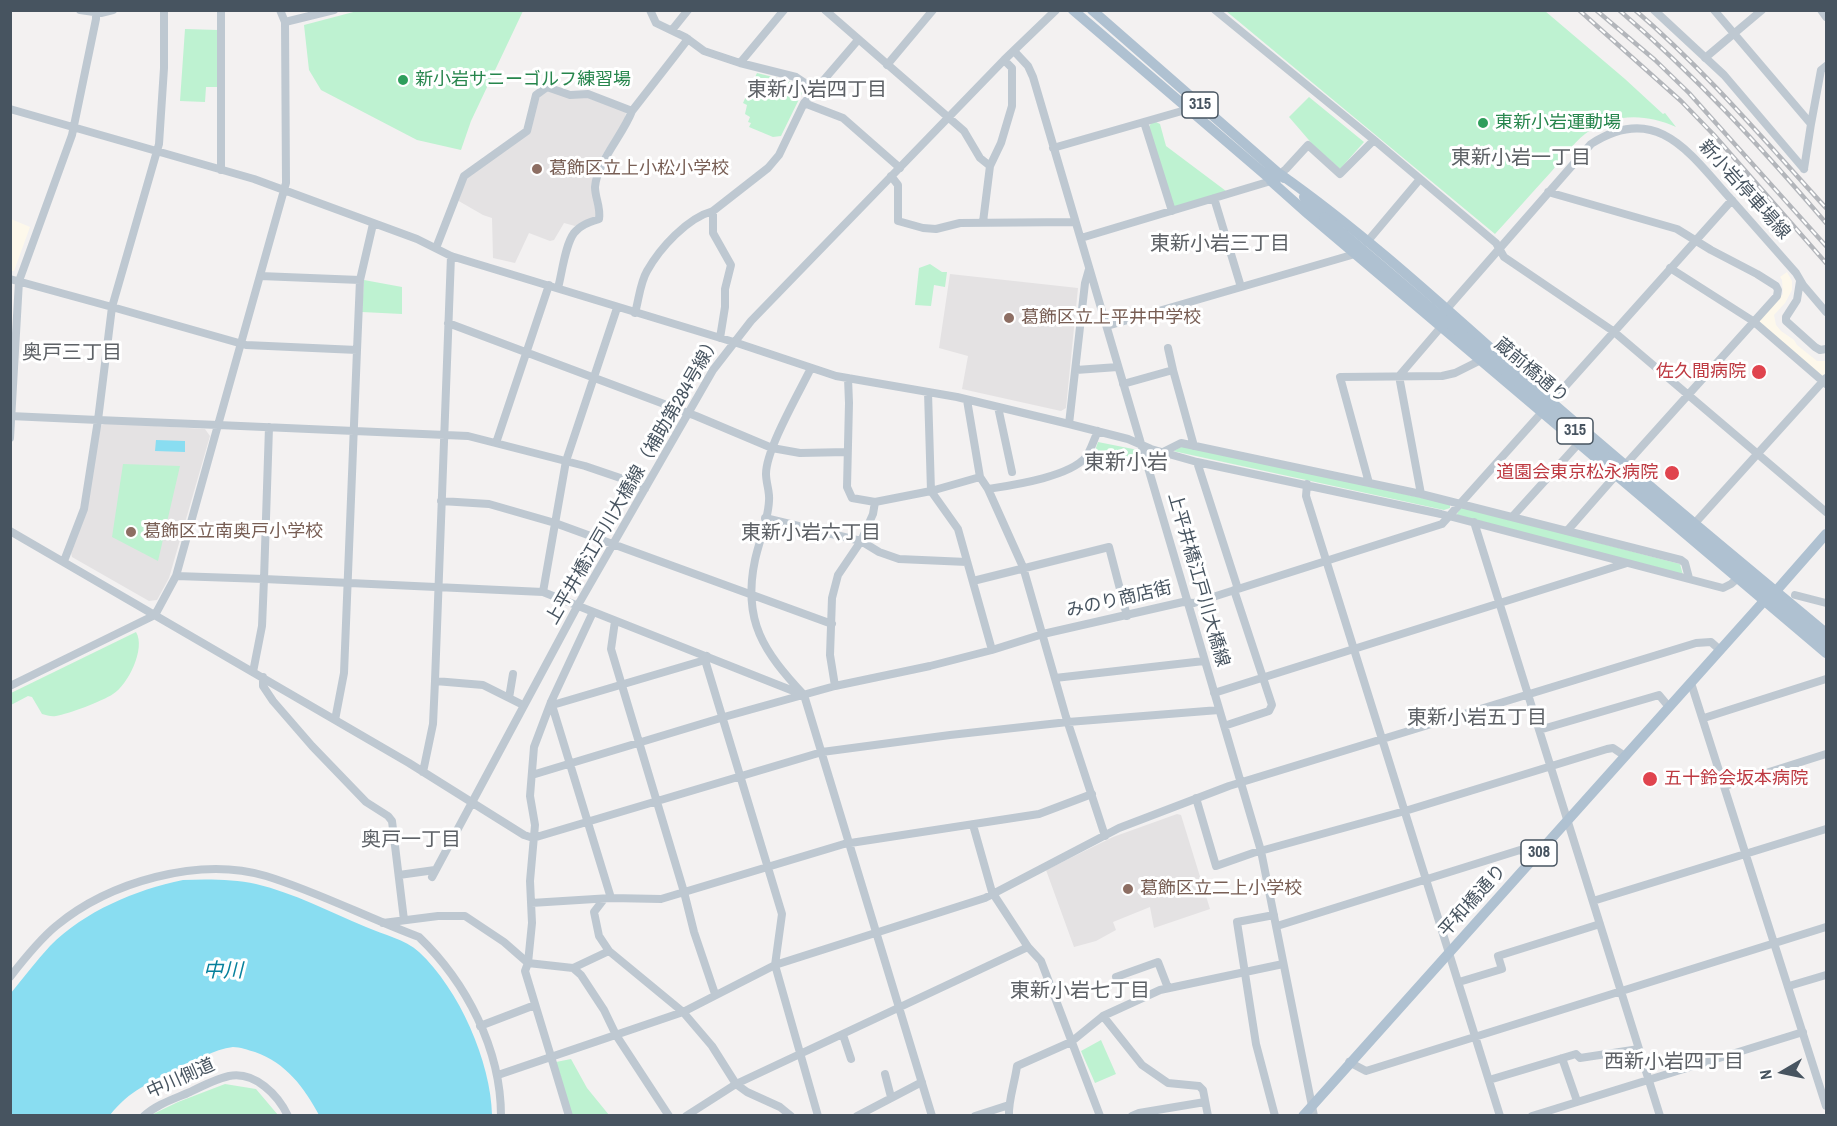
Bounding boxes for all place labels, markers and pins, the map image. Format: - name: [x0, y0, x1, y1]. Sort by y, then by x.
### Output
- place label: 新小岩サニーゴルフ練習場: [415, 69, 631, 91]
- marker: 新小岩サニーゴルフ練習場: [396, 73, 410, 87]
- place label: 東新小岩運動場: [1495, 112, 1621, 134]
- marker: 東新小岩運動場: [1476, 116, 1490, 130]
- place label: 葛飾区立上小松小学校: [549, 158, 729, 180]
- marker: 葛飾区立上小松小学校: [530, 162, 544, 176]
- place label: 葛飾区立上平井中学校: [1021, 307, 1201, 329]
- marker: 葛飾区立上平井中学校: [1002, 311, 1016, 325]
- place label: 佐久間病院: [1656, 361, 1746, 383]
- marker: 佐久間病院: [1750, 363, 1768, 381]
- place label: 道園会東京松永病院: [1496, 462, 1658, 484]
- marker: 道園会東京松永病院: [1663, 464, 1681, 482]
- place label: 葛飾区立南奥戸小学校: [143, 521, 323, 543]
- marker: 葛飾区立南奥戸小学校: [124, 525, 138, 539]
- place label: 五十鈴会坂本病院: [1664, 768, 1808, 790]
- marker: 五十鈴会坂本病院: [1641, 770, 1659, 788]
- place label: 葛飾区立二上小学校: [1140, 878, 1302, 900]
- marker: 葛飾区立二上小学校: [1121, 882, 1135, 896]

